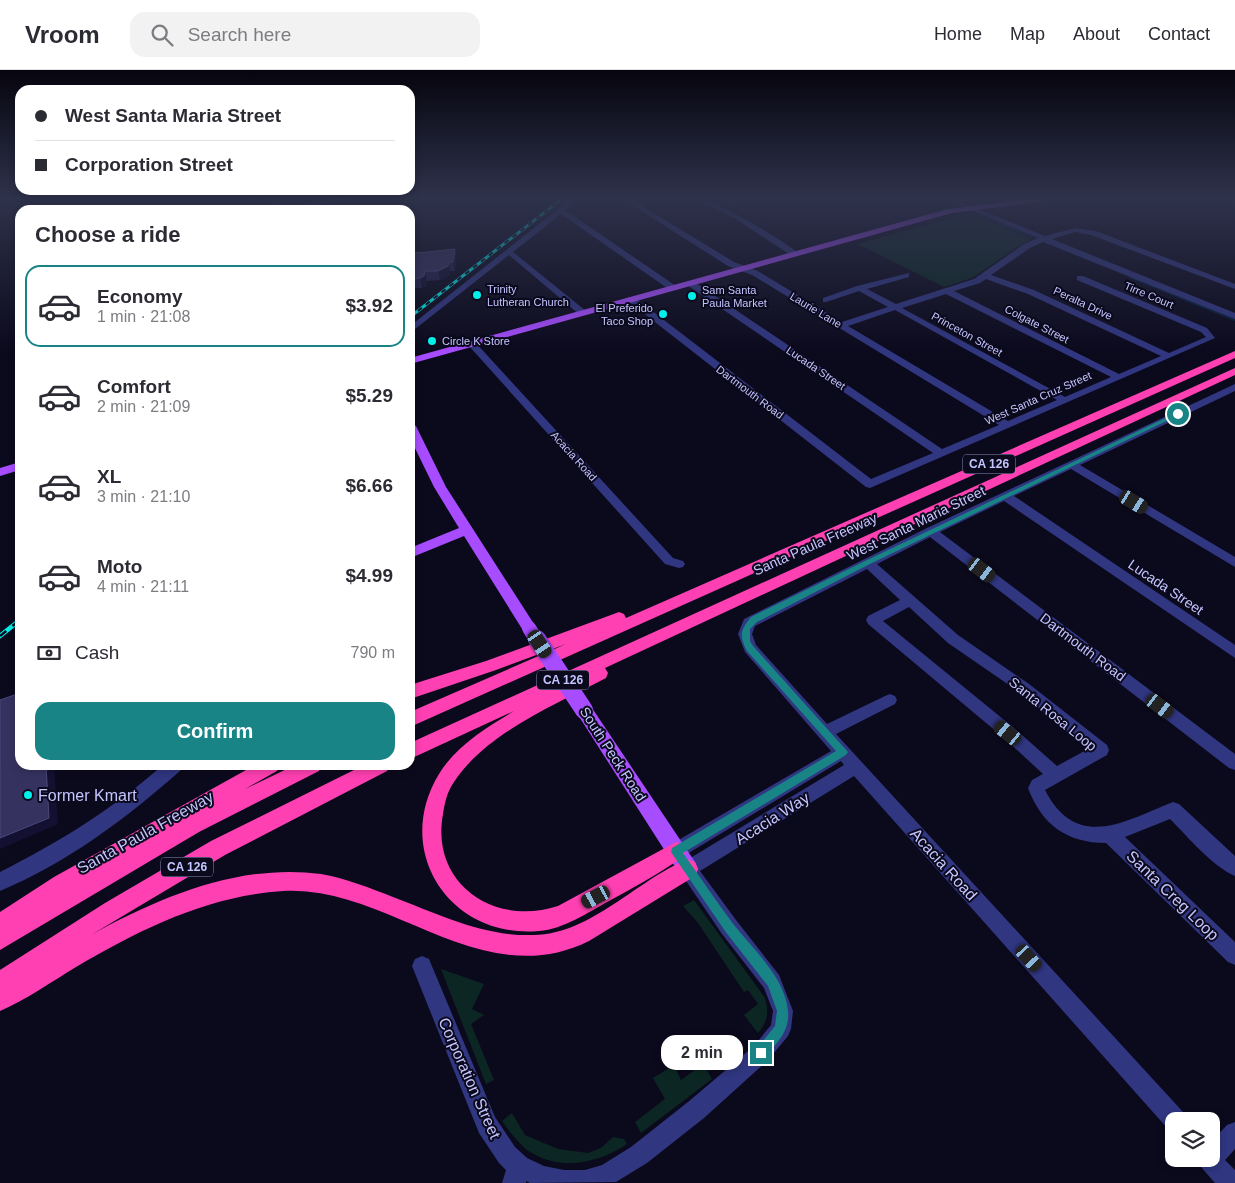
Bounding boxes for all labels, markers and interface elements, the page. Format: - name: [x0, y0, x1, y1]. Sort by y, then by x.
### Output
- search box: [130, 12, 480, 57]
- text: Vroom: [25, 21, 100, 48]
- icon: search: [148, 21, 176, 49]
- text: Search here: [188, 24, 291, 45]
- text: Home: [934, 24, 982, 44]
- text: Map: [1010, 24, 1045, 44]
- text: About: [1073, 24, 1120, 44]
- text: Contact: [1148, 24, 1210, 44]
- text: West Santa Maria Street: [65, 105, 281, 126]
- text: Corporation Street: [65, 154, 233, 175]
- text: Choose a ride: [35, 222, 180, 247]
- street label: Tirre Court: [1123, 279, 1175, 311]
- place label: Trinity Lutheran Church: [487, 283, 569, 308]
- icon: car: [37, 284, 82, 329]
- place label: Sam Santa Paula Market: [702, 284, 767, 309]
- street label: Peralta Drive: [1052, 284, 1114, 322]
- text: Economy: [97, 286, 183, 307]
- marker: Trinity Lutheran Church: [471, 289, 483, 301]
- marker: Sam Santa Paula Market: [686, 290, 698, 302]
- street label: Laurie Lane: [788, 290, 844, 330]
- text: $3.92: [345, 295, 393, 316]
- place label: El Preferido Taco Shop: [596, 302, 653, 327]
- street label: Colgate Street: [1003, 303, 1071, 345]
- text: 1 min · 21:08: [97, 308, 190, 325]
- marker: El Preferido Taco Shop: [657, 308, 669, 320]
- street label: Princeton Street: [930, 310, 1004, 358]
- marker: Circle K Store: [426, 335, 438, 347]
- place label: Circle K Store: [442, 335, 510, 347]
- street label: Lucada Street: [784, 344, 848, 392]
- street label: Dartmouth Road: [714, 363, 786, 421]
- street label: West Santa Cruz Street: [983, 369, 1093, 427]
- icon: car: [37, 374, 82, 419]
- text: Comfort: [97, 376, 171, 397]
- text: $5.29: [345, 385, 393, 406]
- text: 2 min · 21:09: [97, 398, 190, 415]
- route start: [1167, 403, 1189, 425]
- street label: Acacia Road: [549, 429, 599, 483]
- road number: CA 126: [963, 454, 1015, 474]
- icon: car: [37, 464, 82, 509]
- text: XL: [97, 466, 121, 487]
- text: $6.66: [345, 475, 393, 496]
- street label: West Santa Maria Street: [844, 482, 988, 564]
- text: 3 min · 21:10: [97, 488, 190, 505]
- car: [1117, 488, 1150, 516]
- street label: Santa Paula Freeway: [751, 509, 879, 579]
- icon: car: [37, 554, 82, 599]
- car: [965, 555, 998, 585]
- text: Moto: [97, 556, 142, 577]
- street label: Lucada Street: [1125, 556, 1207, 618]
- text: $4.99: [345, 565, 393, 586]
- text: 4 min · 21:11: [97, 578, 189, 595]
- street label: Dartmouth Road: [1037, 610, 1129, 684]
- car: [525, 627, 554, 661]
- icon: cash: [35, 639, 63, 667]
- text: Cash: [75, 642, 119, 663]
- text: 790 m: [351, 644, 395, 661]
- road number: CA 126: [537, 670, 589, 690]
- street label: Santa Rosa Loop: [1006, 674, 1100, 754]
- car: [1143, 691, 1176, 721]
- button: Confirm: [35, 702, 395, 760]
- street label: South Peck Road: [577, 704, 649, 804]
- car: [991, 718, 1024, 748]
- place label: Former Kmart: [38, 787, 137, 804]
- street label: Santa Paula Freeway: [74, 788, 216, 877]
- marker: Former Kmart: [22, 789, 34, 801]
- street label: Acacia Way: [732, 789, 812, 848]
- street label: Acacia Road: [907, 825, 980, 904]
- street label: Santa Creg Loop: [1123, 847, 1222, 944]
- road number: CA 126: [161, 858, 213, 876]
- car: [579, 883, 612, 911]
- car: [1013, 942, 1044, 974]
- street label: Corporation Street: [435, 1015, 504, 1142]
- callout: 2 min: [661, 1036, 744, 1070]
- route end: [750, 1042, 772, 1064]
- text: 2 min: [681, 1044, 723, 1061]
- map controls: [1165, 1112, 1220, 1167]
- button: layers: [1165, 1112, 1220, 1167]

